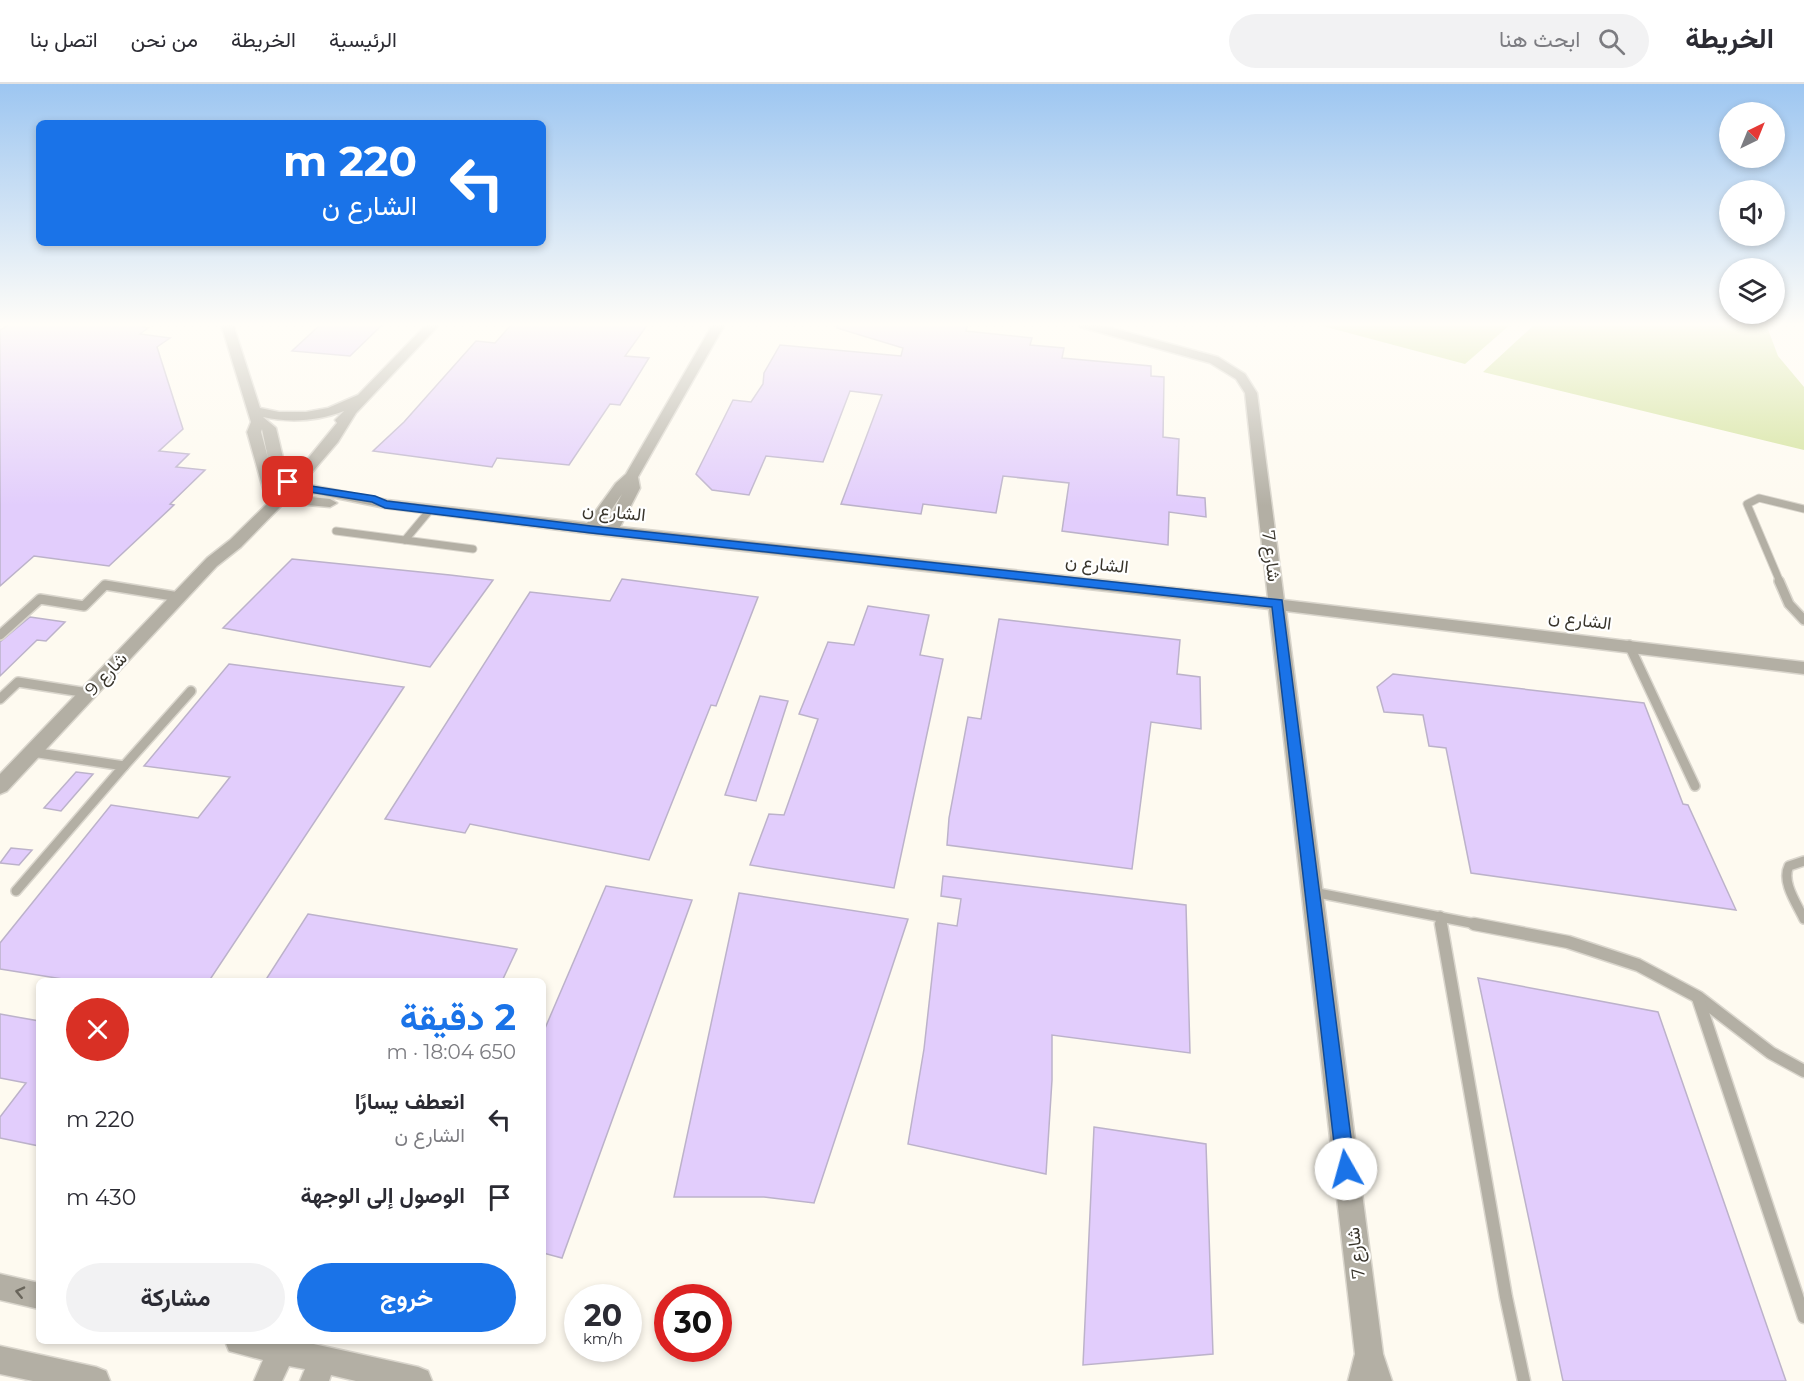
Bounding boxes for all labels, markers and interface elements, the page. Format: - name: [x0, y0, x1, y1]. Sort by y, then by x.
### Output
- search box: [1229, 14, 1649, 68]
- text: الخريطة: [1685, 21, 1774, 55]
- icon: search: [1595, 25, 1628, 58]
- text: ابحث هنا: [1499, 26, 1580, 53]
- text: اتصل بنا: [30, 27, 98, 52]
- text: من نحن: [131, 27, 198, 52]
- text: الخريطة: [231, 27, 296, 52]
- text: الرئيسية: [329, 27, 397, 52]
- north arrow: [1719, 102, 1785, 168]
- map controls: [1719, 102, 1785, 324]
- text: 220 m: [283, 135, 417, 187]
- icon: left: [438, 144, 516, 222]
- button: sound: [1719, 180, 1785, 246]
- text: الشارع ن: [322, 189, 417, 222]
- button: layers: [1719, 258, 1785, 324]
- pin: [262, 456, 313, 507]
- icon: arrive: [271, 465, 304, 498]
- street label: الشارع ن: [581, 498, 647, 527]
- street label: شارع 7: [1256, 529, 1285, 583]
- street label: الشارع ن: [1064, 550, 1130, 579]
- street label: الشارع ن: [1547, 605, 1613, 636]
- street label: شارع 9: [80, 648, 132, 701]
- text: 2 دقيقة: [400, 995, 516, 1039]
- button: close: [66, 998, 129, 1061]
- text: 650 m · 18:04: [387, 1040, 516, 1064]
- text: انعطف يسارًا: [355, 1088, 465, 1115]
- icon: left: [483, 1103, 516, 1136]
- text: 220 m: [66, 1106, 135, 1133]
- text: الشارع ن: [394, 1123, 465, 1147]
- position arrow: [1314, 1137, 1378, 1201]
- icon: arrive: [483, 1181, 516, 1214]
- text: الوصول إلى الوجهة: [300, 1182, 465, 1209]
- text: 430 m: [66, 1184, 136, 1211]
- street label: شارع 7: [1342, 1226, 1371, 1280]
- button: مشاركة: [66, 1263, 285, 1332]
- button: خروج: [297, 1263, 516, 1332]
- speed limit sign: 30: [654, 1284, 732, 1362]
- one-way arrow: [15, 1286, 25, 1299]
- text: 20: [584, 1297, 622, 1334]
- text: km/h: [583, 1329, 623, 1348]

